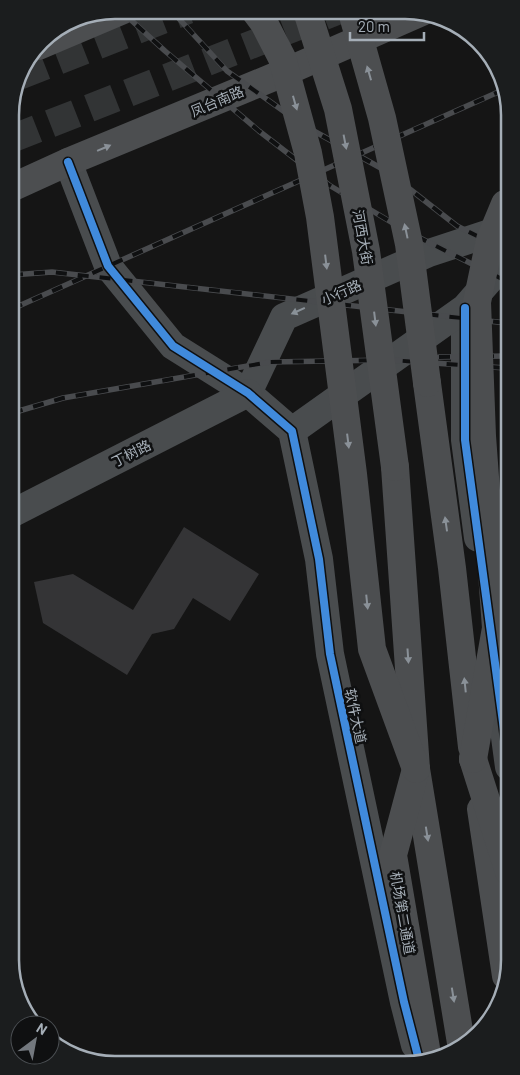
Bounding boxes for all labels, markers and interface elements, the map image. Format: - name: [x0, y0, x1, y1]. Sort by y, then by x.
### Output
- scale bar: [350, 10, 424, 42]
- text: 20 m: [358, 17, 390, 35]
- one-way arrow: [365, 65, 373, 80]
- street label: 凤台南路: [188, 82, 246, 120]
- one-way arrow: [292, 96, 300, 111]
- one-way arrow: [341, 134, 349, 149]
- one-way arrow: [97, 143, 111, 151]
- street label: 河西大街: [350, 208, 376, 266]
- one-way arrow: [402, 223, 410, 239]
- one-way arrow: [322, 255, 330, 271]
- street label: 小行路: [318, 276, 364, 308]
- one-way arrow: [291, 307, 305, 315]
- one-way arrow: [371, 311, 379, 327]
- one-way arrow: [345, 433, 353, 449]
- street label: 丁树路: [108, 436, 154, 470]
- one-way arrow: [442, 515, 450, 531]
- one-way arrow: [363, 595, 371, 611]
- one-way arrow: [404, 648, 412, 664]
- one-way arrow: [461, 677, 469, 693]
- street label: 软件大道: [342, 687, 370, 745]
- one-way arrow: [423, 827, 431, 843]
- street label: 机场第二通道: [387, 870, 419, 956]
- one-way arrow: [450, 987, 458, 1003]
- north arrow: [10, 1015, 60, 1065]
- text: N: [34, 1019, 51, 1038]

